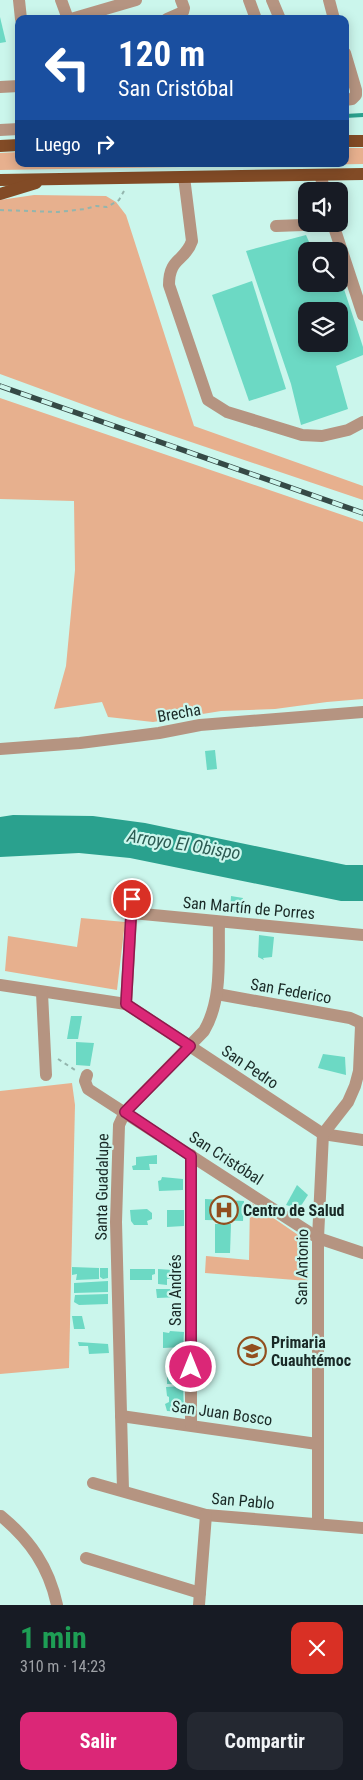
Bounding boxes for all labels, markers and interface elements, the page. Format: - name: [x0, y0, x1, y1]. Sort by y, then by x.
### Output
- text: 120 m: [118, 34, 205, 75]
- icon: left: [35, 35, 100, 100]
- text: San Cristóbal: [118, 76, 234, 101]
- icon: right: [91, 130, 119, 158]
- text: Luego: [35, 133, 81, 156]
- map controls: [298, 182, 348, 352]
- button: sound: [298, 182, 348, 232]
- button: search: [298, 242, 348, 292]
- button: layers: [298, 302, 348, 352]
- street label: Brecha: [156, 700, 202, 726]
- water label: Arroyo El Obispo: [125, 825, 242, 863]
- pin: [111, 878, 153, 920]
- icon: arrive: [118, 885, 146, 913]
- street label: San Martín de Porres: [182, 893, 316, 923]
- street label: San Federico: [249, 975, 333, 1007]
- street label: San Pedro: [218, 1041, 282, 1093]
- street label: San Cristóbal: [186, 1127, 266, 1189]
- street label: Santa Guadalupe: [92, 1133, 112, 1241]
- hospital icon: Centro de Salud: [209, 1195, 239, 1225]
- place label: Centro de Salud: [243, 1201, 345, 1220]
- street label: San Antonio: [292, 1229, 312, 1305]
- street label: San Andrés: [166, 1254, 185, 1326]
- place label: Primaria Cuauhtémoc: [271, 1333, 351, 1370]
- school or university icon: Primaria Cuauhtémoc: [237, 1336, 267, 1366]
- position arrow: [164, 1340, 216, 1392]
- street label: San Juan Bosco: [170, 1397, 274, 1429]
- street label: San Pablo: [211, 1489, 275, 1513]
- text: 1 min: [20, 1620, 87, 1655]
- button: close: [291, 1622, 343, 1674]
- text: 310 m · 14:23: [20, 1657, 106, 1676]
- button: Salir: [20, 1712, 177, 1770]
- button: Compartir: [187, 1712, 343, 1770]

